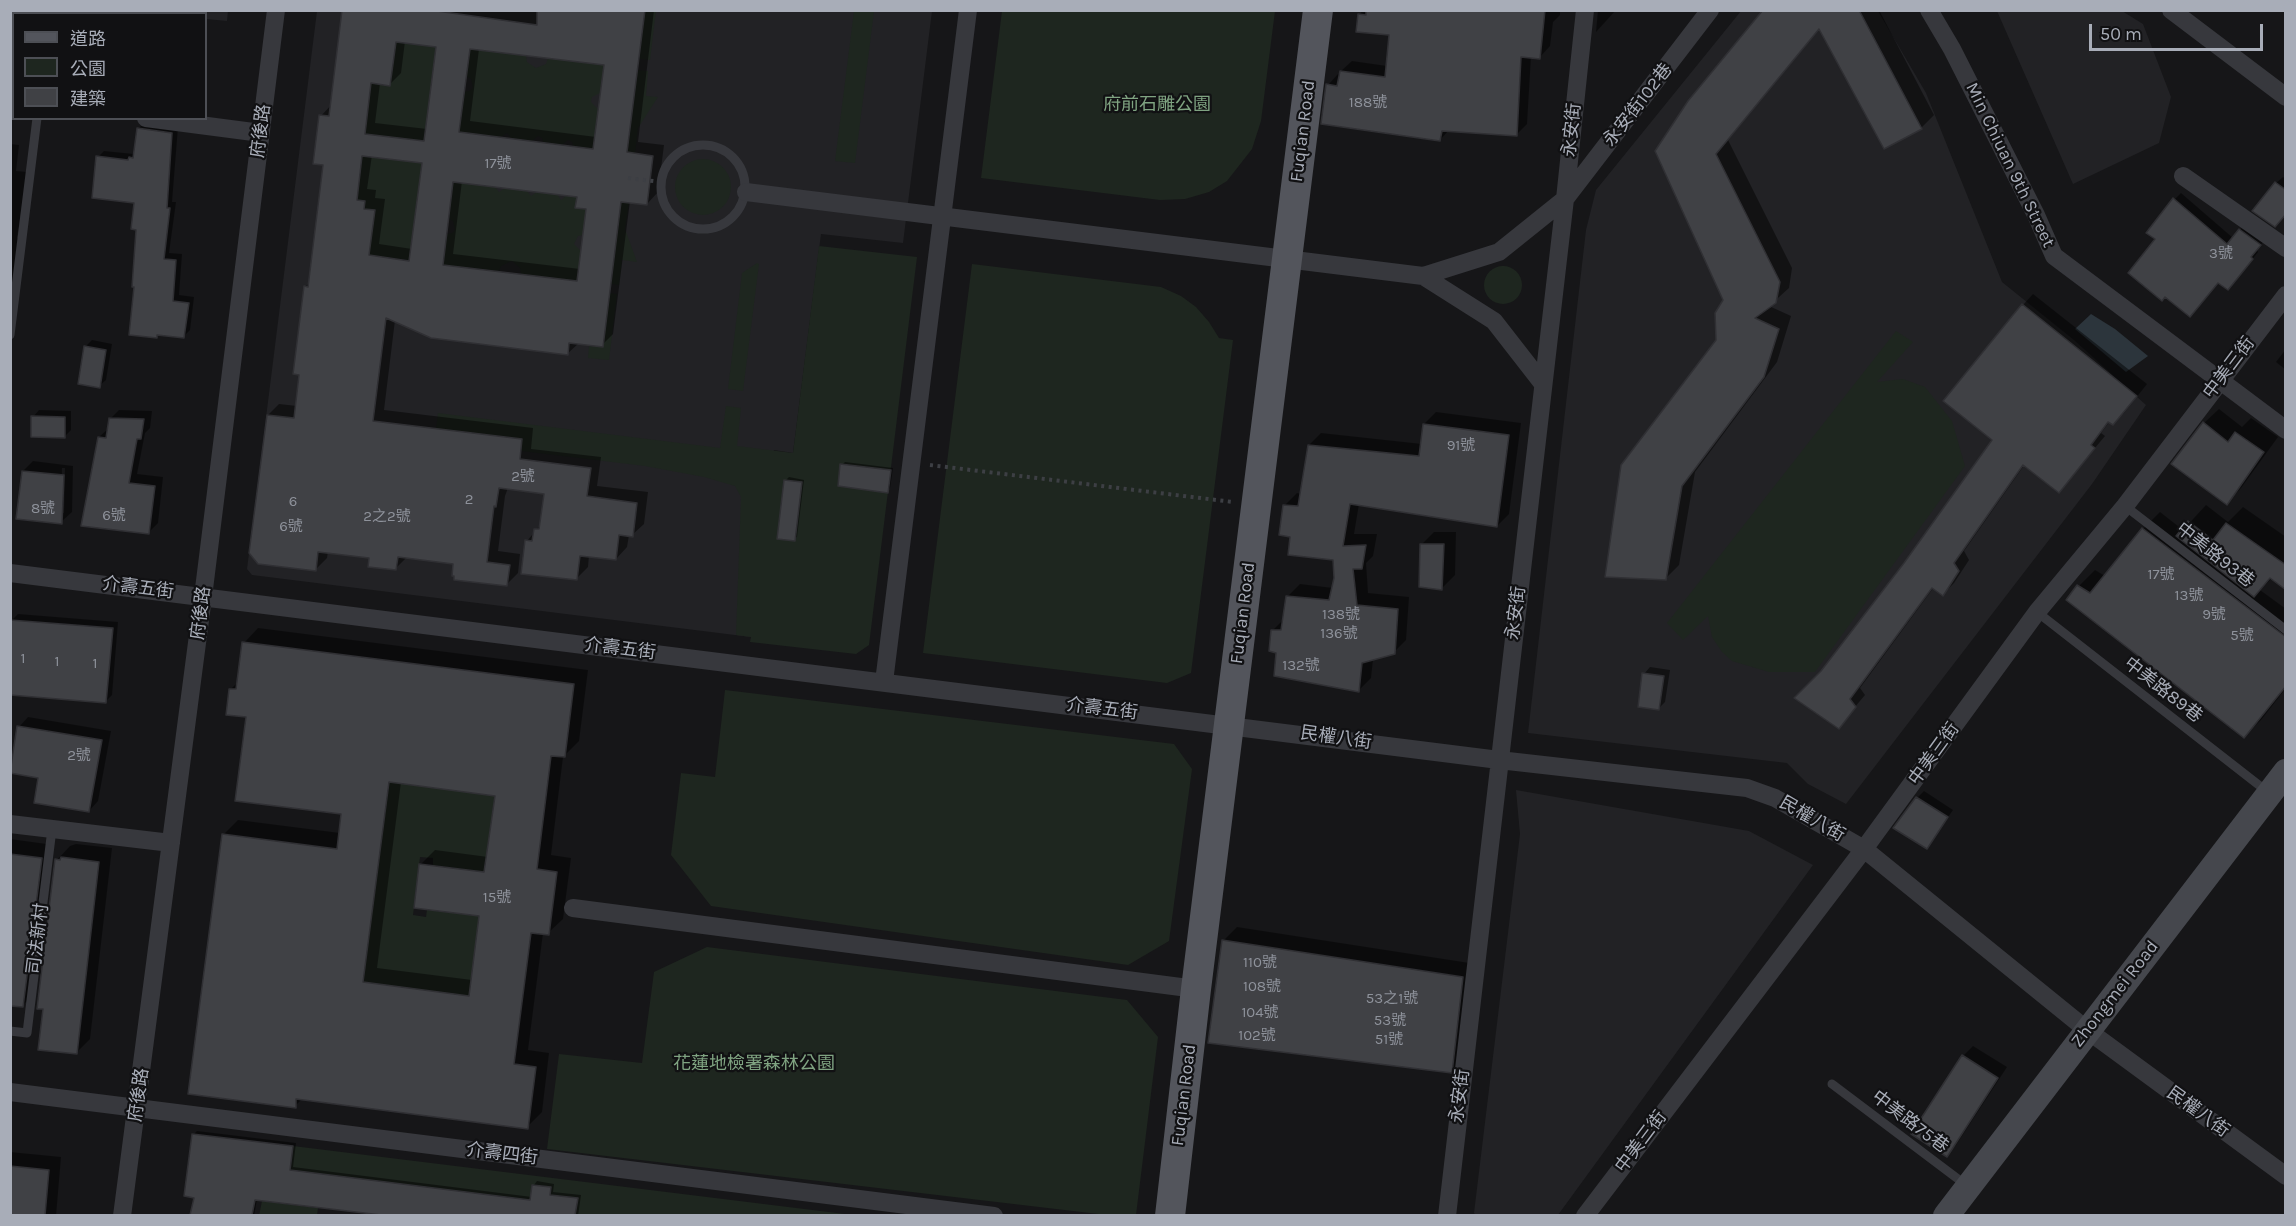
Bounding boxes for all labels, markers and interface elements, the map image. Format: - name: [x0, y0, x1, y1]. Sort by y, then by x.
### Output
- legend: [12, 12, 207, 120]
- scale bar: [2092, 12, 2266, 50]
- text: 50 m: [2100, 23, 2142, 45]
- text: 道路: [70, 28, 106, 50]
- text: 公園: [70, 58, 106, 80]
- street label: 永安街102巷: [1599, 59, 1677, 151]
- street label: Fuqian Road: [1286, 79, 1320, 183]
- street label: Min Chiuan 9th Street: [1961, 79, 2059, 251]
- text: 建築: [70, 88, 106, 110]
- park label: 府前石雕公園: [1103, 94, 1211, 116]
- house number: 188號: [1349, 94, 1387, 112]
- street label: 永安街: [1558, 102, 1586, 158]
- street label: 府後路: [247, 103, 275, 159]
- house number: 17號: [485, 155, 511, 173]
- house number: 3號: [2209, 245, 2233, 263]
- street label: 中美三街: [2199, 333, 2259, 403]
- house number: 91號: [1447, 437, 1475, 455]
- house number: 2號: [511, 468, 535, 486]
- house number: 2: [465, 491, 473, 509]
- house number: 6: [289, 493, 297, 511]
- house number: 8號: [31, 500, 55, 518]
- house number: 6號: [102, 507, 126, 525]
- house number: 2之2號: [363, 508, 411, 526]
- house number: 6號: [279, 518, 303, 536]
- street label: 中美路93巷: [2172, 518, 2258, 592]
- street label: Fuqian Road: [1226, 561, 1260, 665]
- house number: 17號: [2148, 566, 2174, 584]
- street label: 介壽五街: [101, 573, 175, 603]
- street label: 府後路: [187, 585, 215, 641]
- street label: 永安街: [1502, 585, 1530, 641]
- house number: 13號: [2175, 587, 2203, 605]
- house number: 138號: [1322, 606, 1360, 624]
- house number: 9號: [2202, 606, 2226, 624]
- house number: 136號: [1320, 625, 1358, 643]
- house number: 5號: [2230, 627, 2254, 645]
- street label: 介壽五街: [583, 634, 657, 664]
- house number: 1: [21, 650, 25, 668]
- house number: 1: [55, 653, 59, 671]
- street label: 中美路89巷: [2120, 653, 2206, 727]
- house number: 1: [93, 655, 97, 673]
- house number: 132號: [1282, 657, 1320, 675]
- street label: 介壽五街: [1065, 694, 1139, 724]
- street label: 中美三街: [1904, 719, 1964, 789]
- street label: 民權八街: [1299, 722, 1373, 754]
- house number: 2號: [67, 747, 91, 765]
- street label: 民權八街: [1775, 792, 1849, 846]
- house number: 15號: [483, 889, 511, 907]
- street label: 司法新村: [23, 902, 53, 976]
- street label: Zhongmei Road: [2067, 936, 2163, 1052]
- house number: 110號: [1243, 954, 1277, 972]
- house number: 108號: [1243, 978, 1281, 996]
- house number: 53之1號: [1366, 990, 1418, 1008]
- house number: 104號: [1241, 1004, 1279, 1022]
- house number: 53號: [1374, 1012, 1406, 1030]
- house number: 102號: [1238, 1027, 1276, 1045]
- house number: 51號: [1375, 1031, 1403, 1049]
- street label: Fuqian Road: [1167, 1043, 1201, 1147]
- park label: 花蓮地檢署森林公園: [673, 1053, 835, 1075]
- street label: 府後路: [125, 1067, 153, 1123]
- street label: 永安街: [1446, 1068, 1474, 1124]
- street label: 民權八街: [2163, 1082, 2233, 1142]
- street label: 中美路75巷: [1867, 1086, 1953, 1158]
- street label: 中美三街: [1611, 1107, 1671, 1177]
- street label: 介壽四街: [465, 1139, 539, 1169]

